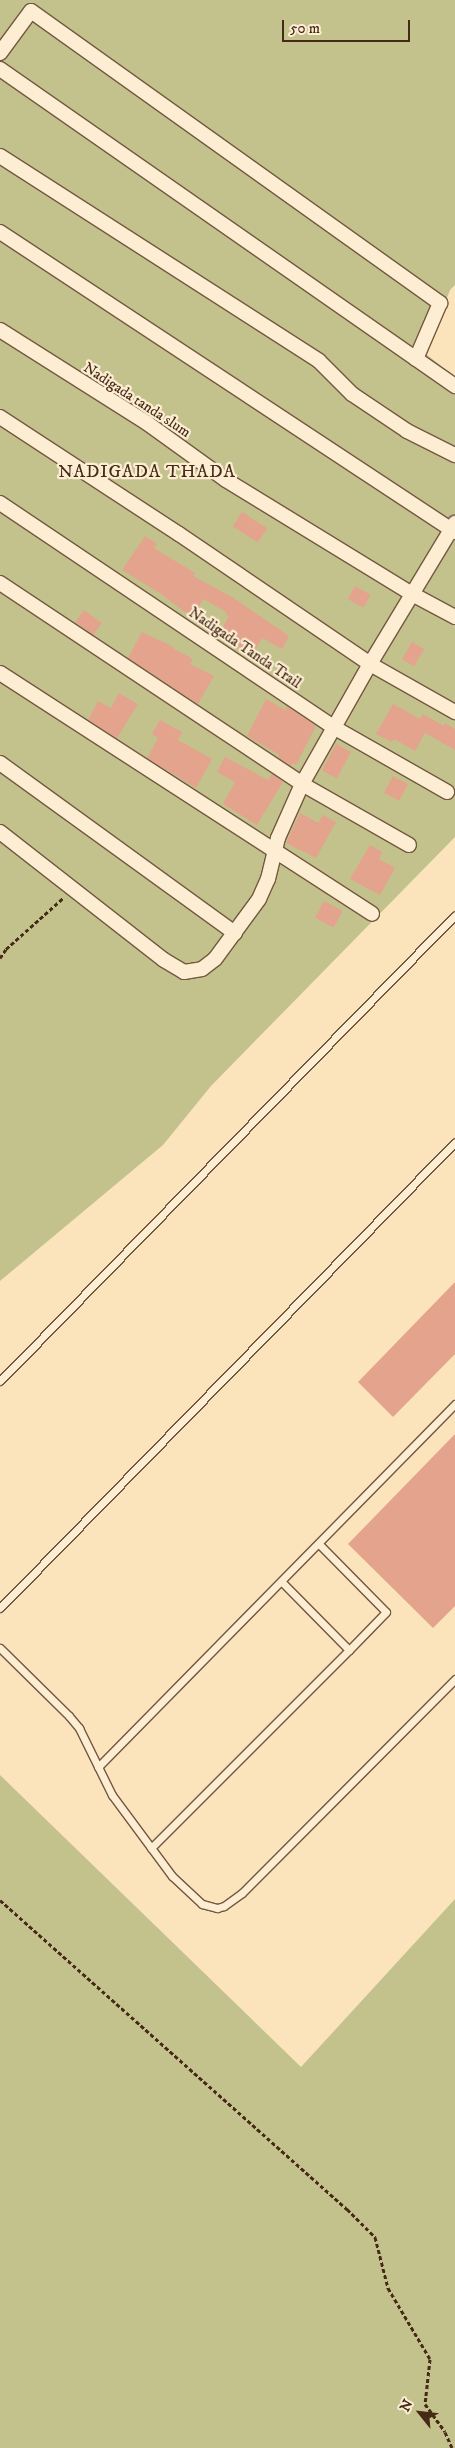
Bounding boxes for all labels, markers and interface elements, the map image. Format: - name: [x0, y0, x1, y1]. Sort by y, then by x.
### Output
- scale bar: [285, 10, 412, 42]
- text: 50 m: [290, 19, 320, 38]
- street label: Nadigada tanda slum: [80, 359, 194, 441]
- district label: NADIGADA THADA: [56, 461, 238, 483]
- street label: Nadigada Tanda Trail: [185, 604, 305, 692]
- north arrow: [395, 2388, 445, 2438]
- text: N: [396, 2396, 418, 2415]

